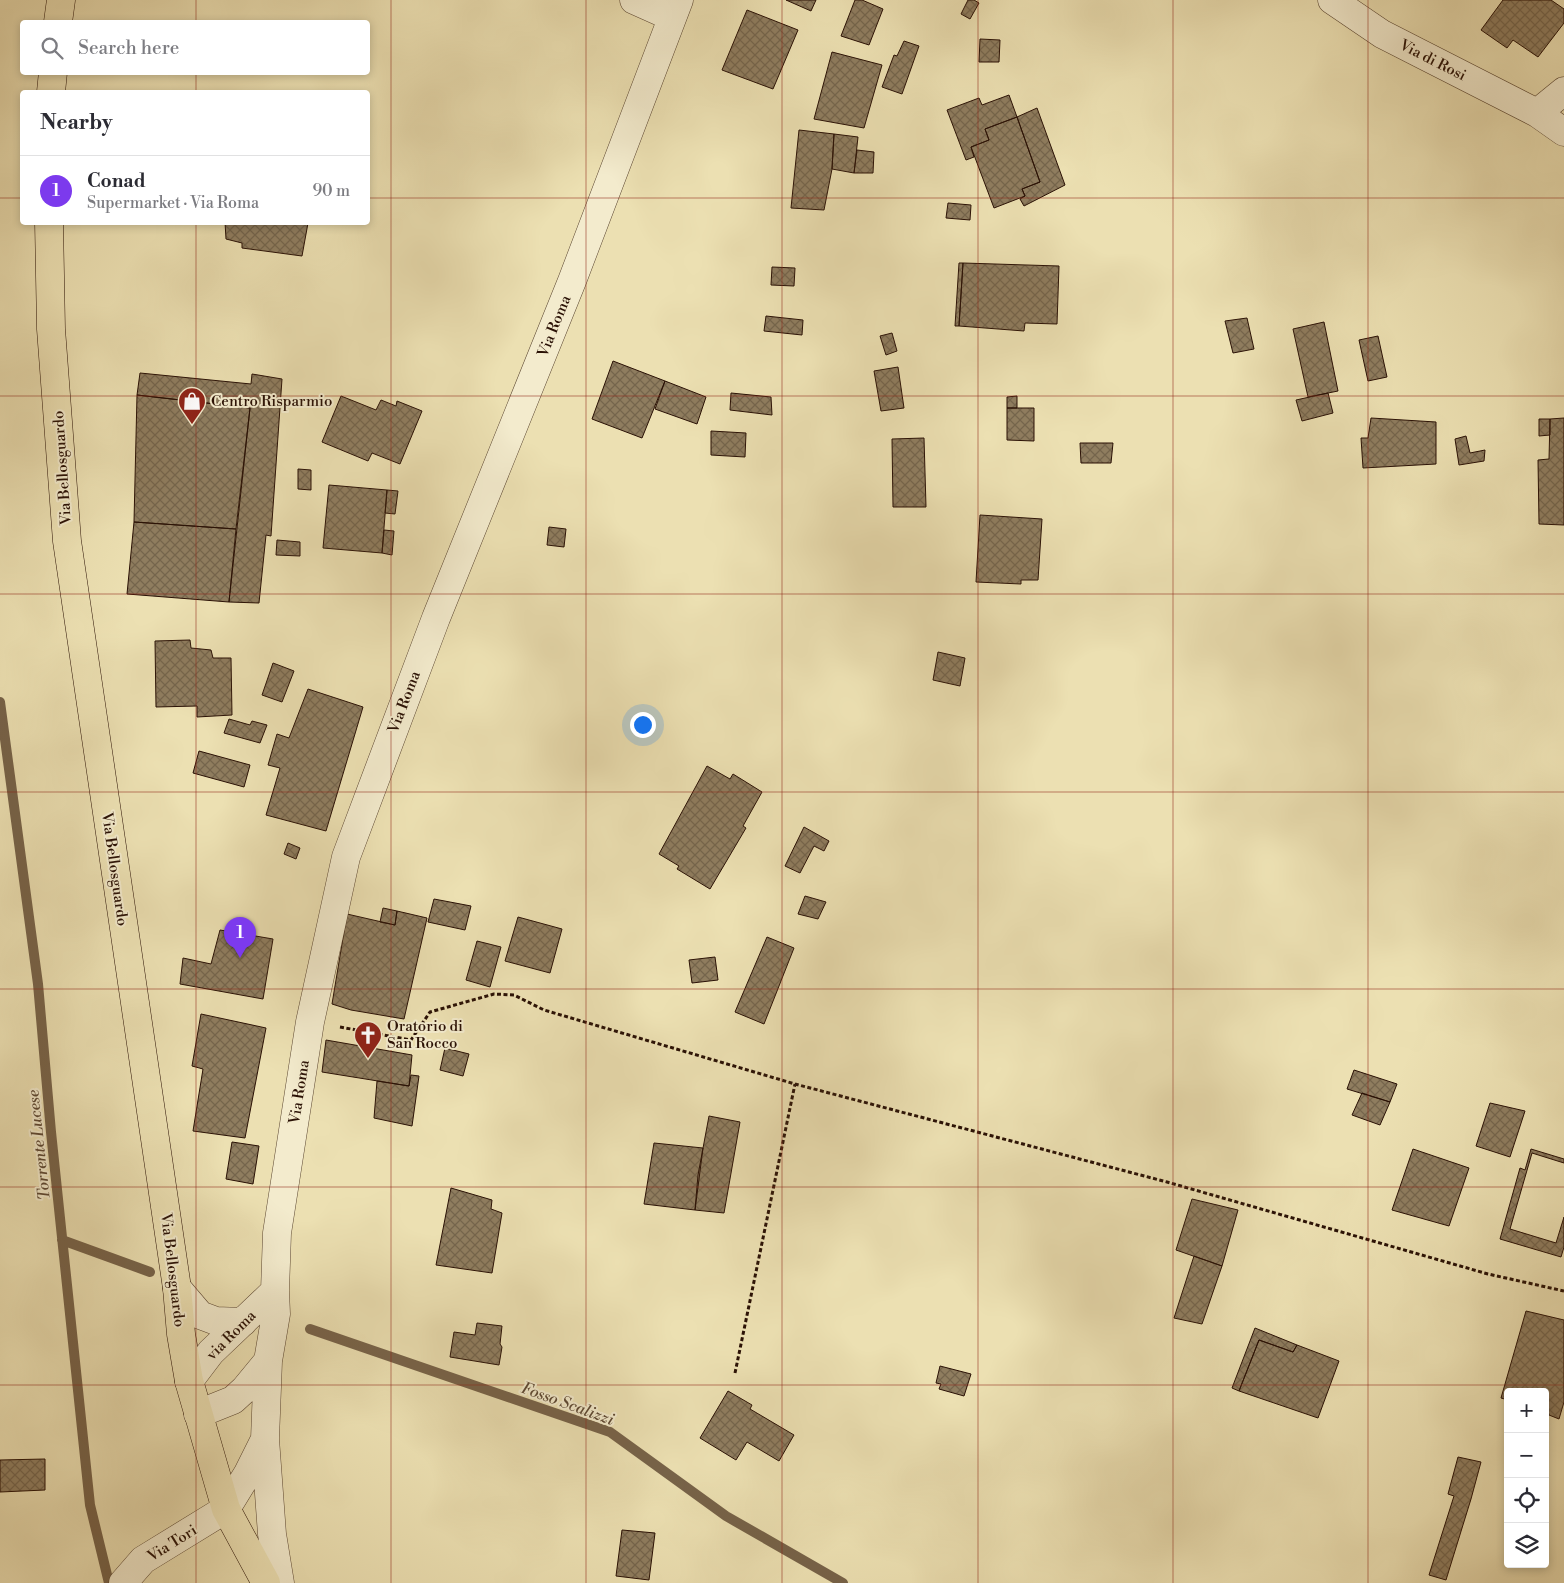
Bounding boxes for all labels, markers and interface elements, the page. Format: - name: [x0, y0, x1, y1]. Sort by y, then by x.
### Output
- search box: [20, 20, 370, 75]
- icon: search: [38, 34, 66, 62]
- street label: Via di Rosi: [1395, 35, 1469, 85]
- text: Search here: [78, 36, 179, 60]
- text: Nearby: [40, 110, 113, 136]
- text: Conad: [87, 169, 146, 193]
- text: 1: [52, 181, 60, 201]
- text: 90 m: [312, 181, 350, 201]
- text: Supermarket · Via Roma: [87, 193, 259, 213]
- street label: Via Roma: [533, 292, 576, 361]
- shop icon: Centro Risparmio: [177, 386, 207, 425]
- place label: Centro Risparmio: [211, 392, 332, 411]
- street label: Via Bellosguardo: [49, 410, 76, 527]
- street label: Via Roma: [384, 668, 425, 737]
- your location: [630, 712, 656, 738]
- street label: Via Bellosguardo: [97, 810, 132, 927]
- pin: 1: [224, 917, 256, 958]
- place label: Oratorio di San Rocco: [387, 1017, 463, 1053]
- church icon: Oratorio di San Rocco: [353, 1020, 383, 1059]
- street label: Via Roma: [285, 1058, 314, 1127]
- water label: Torrente Lucese: [23, 1088, 55, 1201]
- street label: Via Bellosguardo: [156, 1211, 189, 1328]
- street label: via Roma: [202, 1306, 260, 1365]
- water label: Fosso Scalizzi: [519, 1378, 617, 1430]
- map controls: [1504, 1388, 1549, 1568]
- button: +: [1504, 1388, 1549, 1433]
- button: −: [1504, 1433, 1549, 1478]
- button: locate: [1504, 1478, 1549, 1523]
- street label: Via Tori: [143, 1521, 201, 1567]
- button: layers: [1504, 1523, 1549, 1568]

